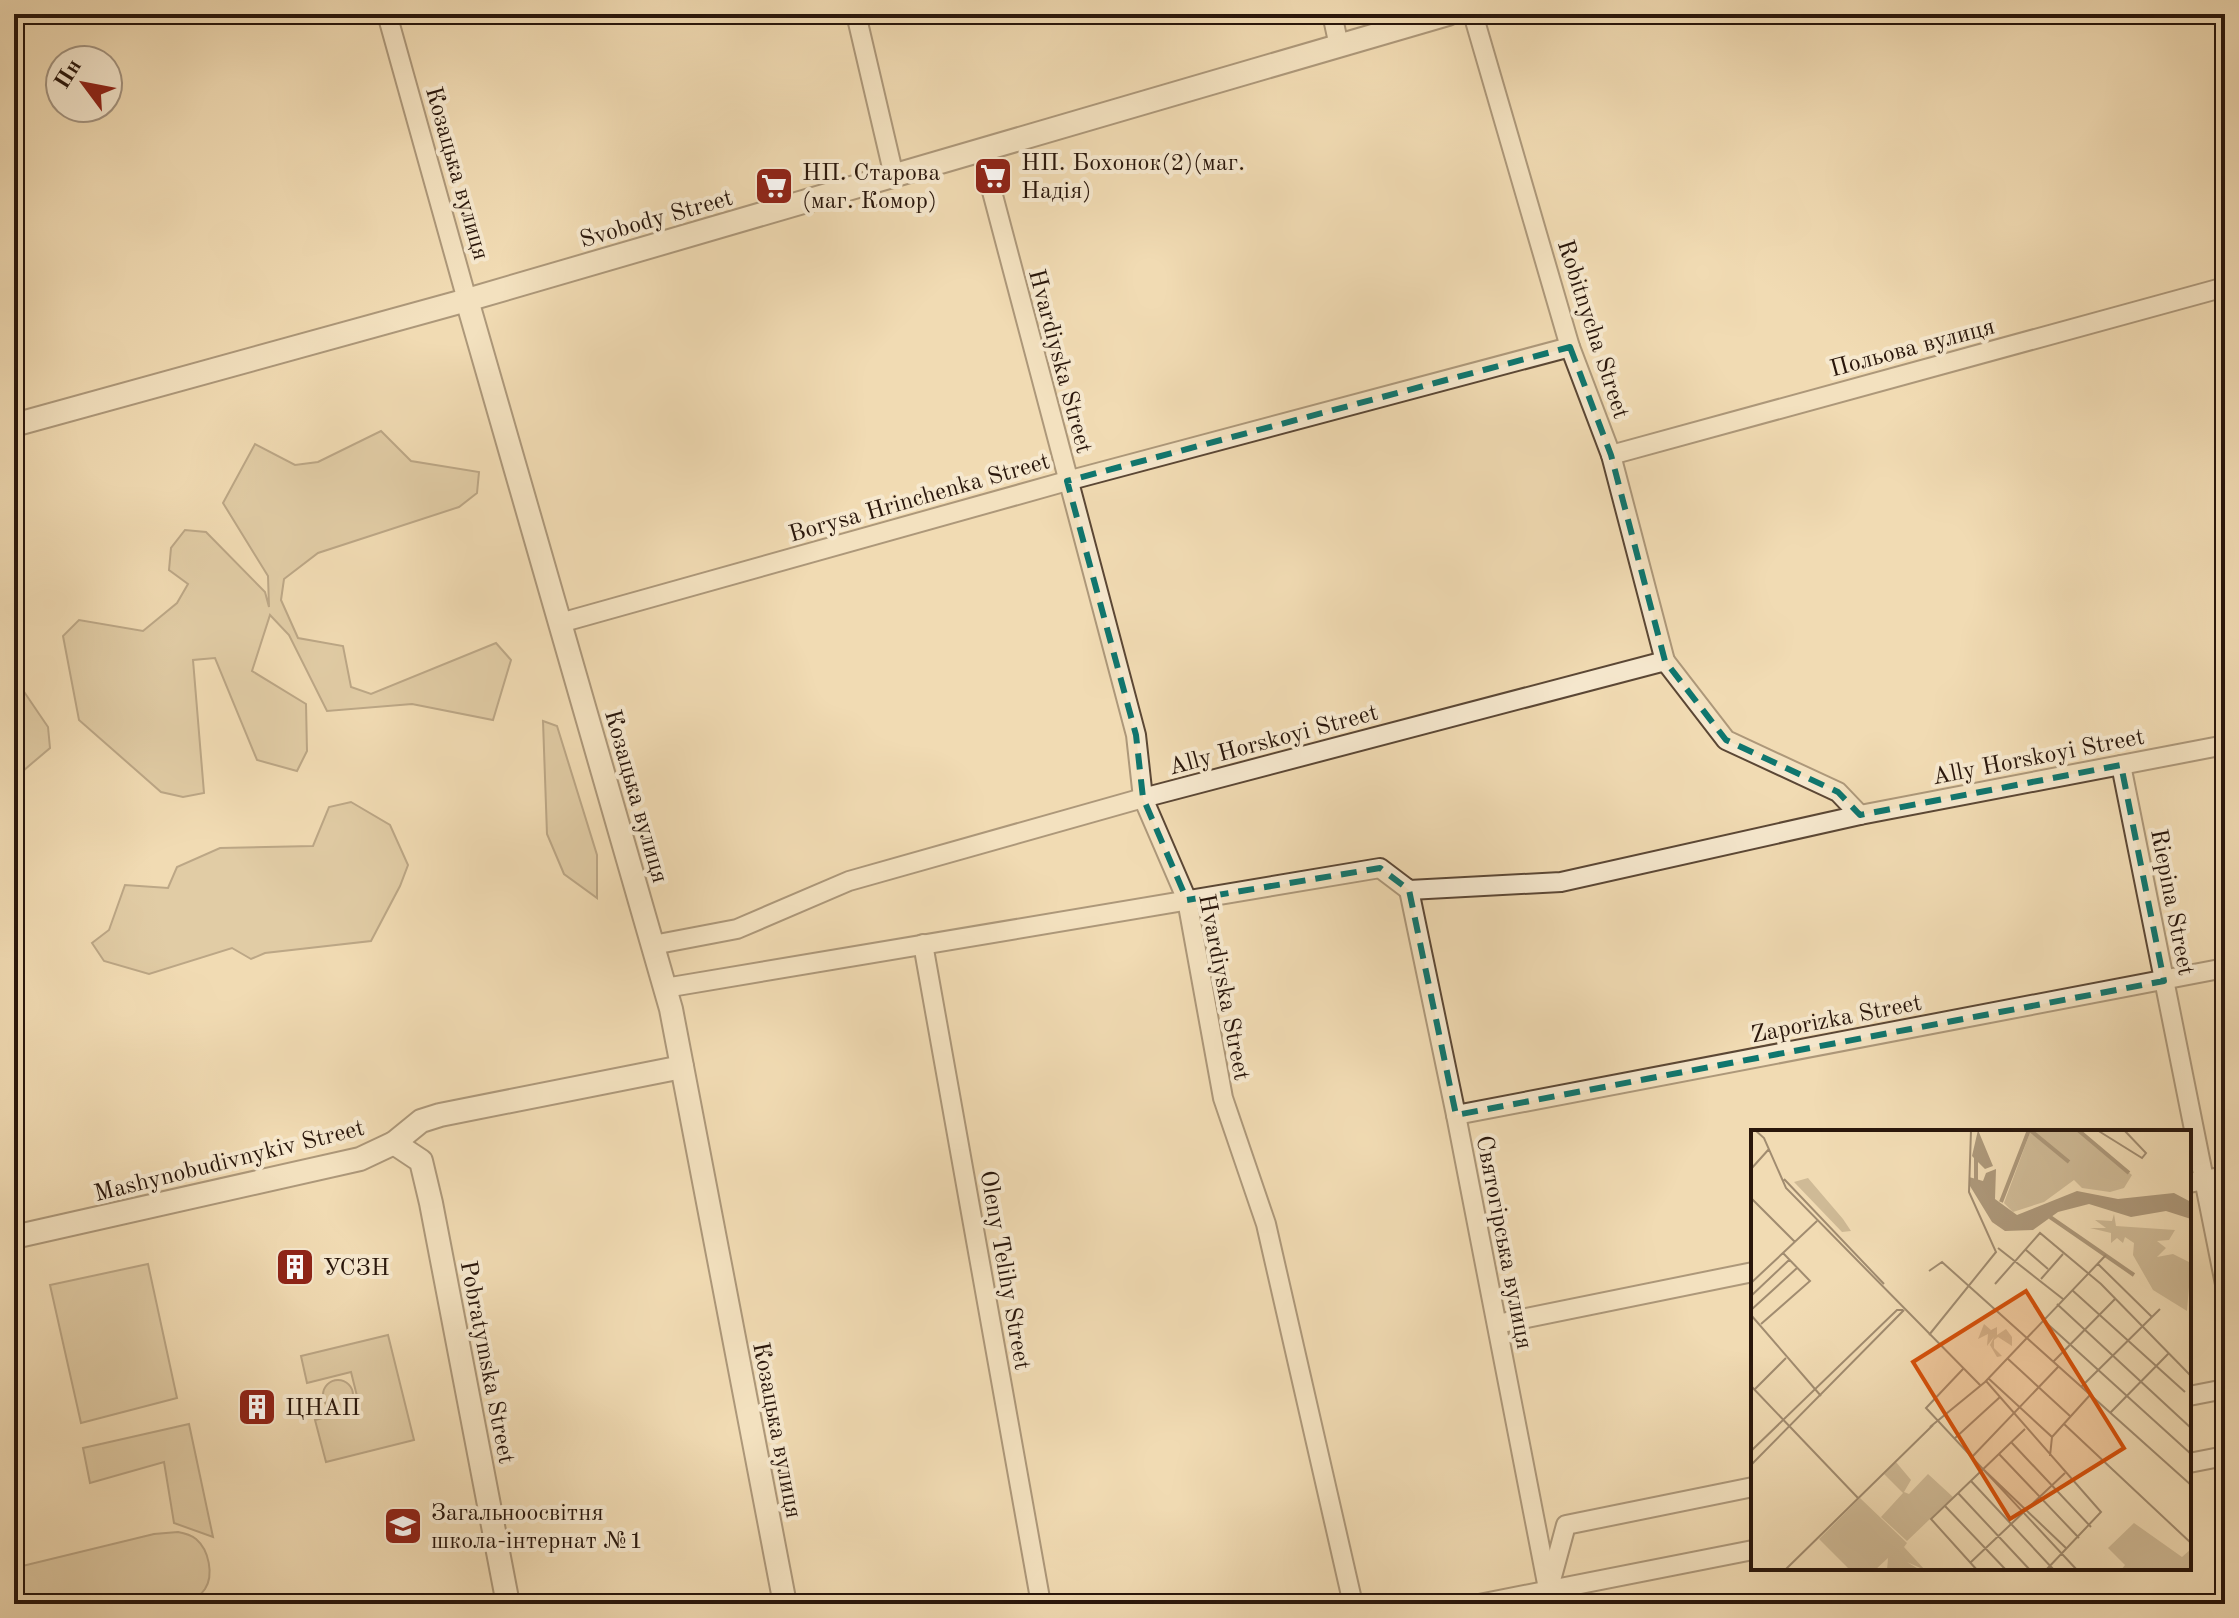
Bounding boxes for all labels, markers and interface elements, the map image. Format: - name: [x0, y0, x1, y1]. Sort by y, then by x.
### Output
- north arrow: [44, 44, 124, 124]
- text: Пн: [51, 56, 86, 93]
- street label: Козацька вулиця: [420, 84, 492, 263]
- place label: НП. Бохонок(2)(маг. Надія): [1021, 152, 1245, 204]
- supermarket icon: НП. Бохонок(2)(маг. Надія): [972, 155, 1014, 197]
- place label: НП. Старова (маг. Комор): [802, 162, 940, 214]
- supermarket icon: НП. Старова (маг. Комор): [753, 165, 795, 207]
- street label: Svobody Street: [577, 187, 736, 253]
- street label: Robitnycha Street: [1552, 237, 1632, 422]
- street label: Hvardiyska Street: [1023, 267, 1095, 456]
- street label: Польова вулиця: [1827, 315, 1998, 382]
- street label: Borysa Hrinchenka Street: [786, 450, 1053, 548]
- street label: Ally Horskoyi Street: [1166, 701, 1381, 780]
- street label: Козацька вулиця: [599, 707, 671, 886]
- street label: Ally Horskoyi Street: [1930, 726, 2147, 790]
- street label: Riepina Street: [2145, 827, 2197, 978]
- street label: Hvardiyska Street: [1193, 892, 1253, 1083]
- street label: Zaporizka Street: [1749, 992, 1924, 1048]
- street label: Mashynobudivnykiv Street: [92, 1117, 367, 1207]
- inset map: [1751, 1130, 2191, 1570]
- street label: Святогірська вулиця: [1471, 1133, 1536, 1351]
- street label: Oleny Telihy Street: [975, 1169, 1033, 1372]
- building icon: УСЗН: [274, 1246, 316, 1288]
- place label: УСЗН: [323, 1257, 390, 1281]
- street label: Pobratymska Street: [455, 1259, 517, 1466]
- street label: Козацька вулиця: [747, 1340, 805, 1520]
- building icon: ЦНАП: [236, 1386, 278, 1428]
- place label: ЦНАП: [285, 1397, 360, 1421]
- place label: Загальноосвітня школа-інтернат №1: [431, 1502, 643, 1554]
- school or university icon: Загальноосвітня школа-інтернат №1: [382, 1505, 424, 1547]

